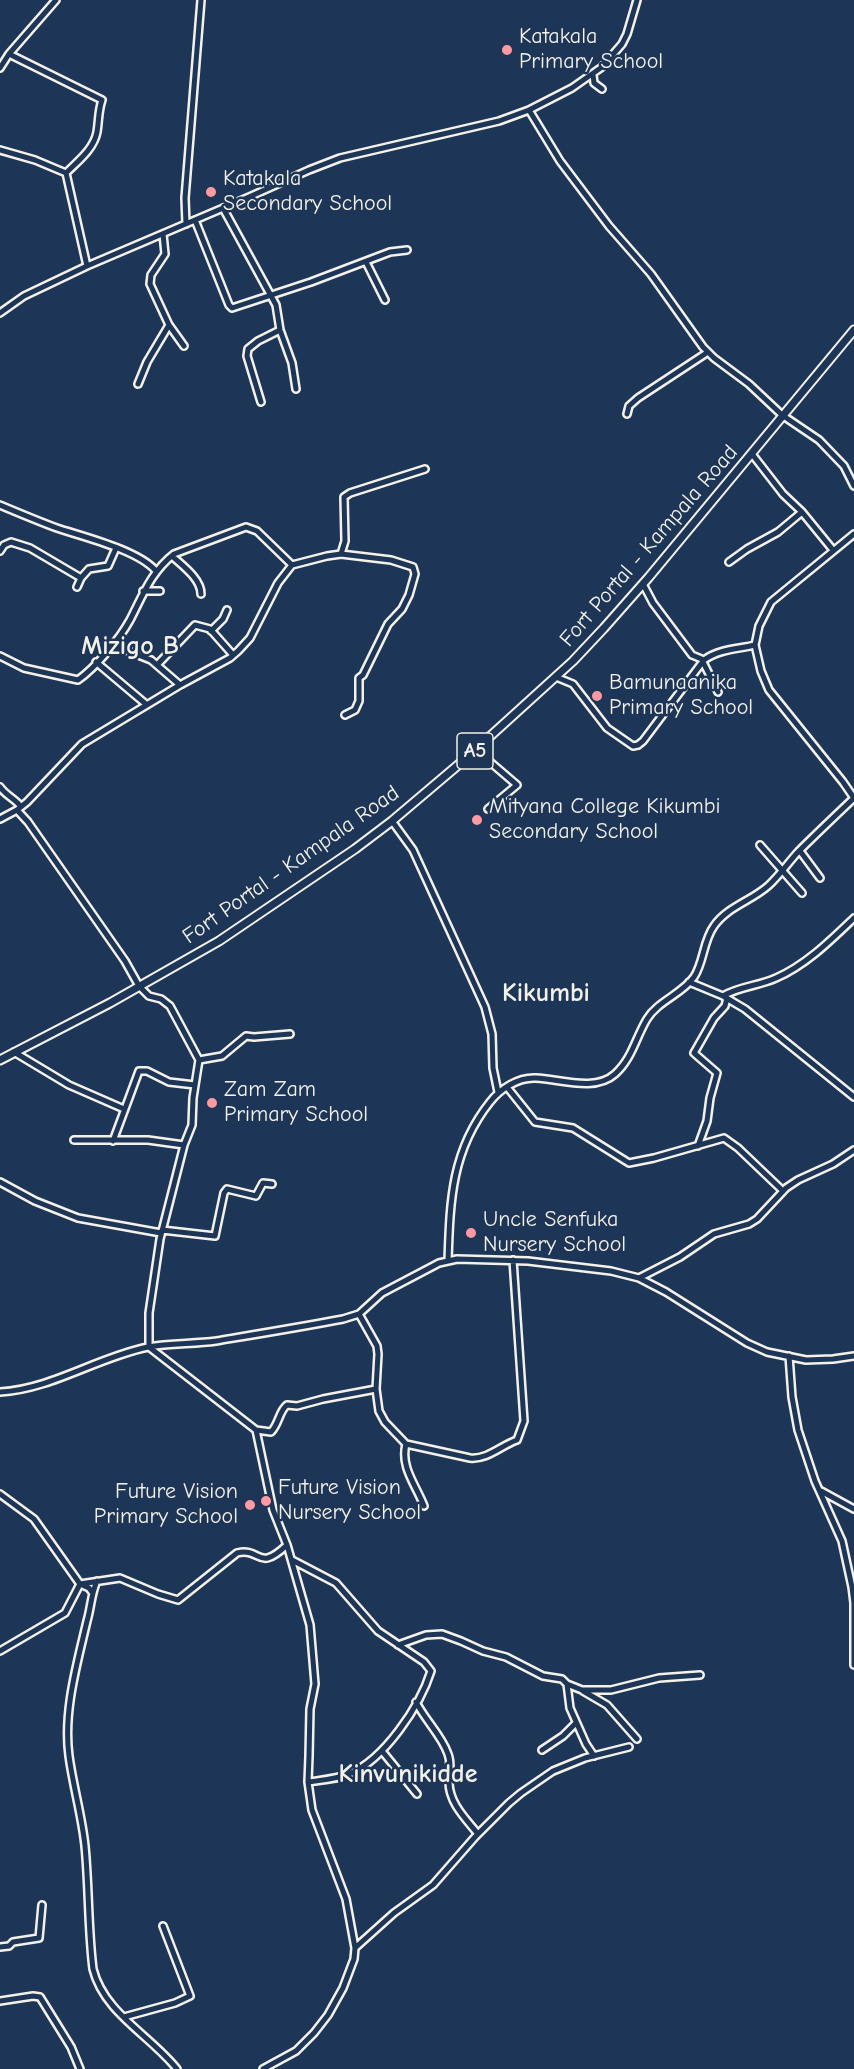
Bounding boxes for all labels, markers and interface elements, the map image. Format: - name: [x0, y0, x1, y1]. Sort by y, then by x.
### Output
- place label: Katakala Primary School: [519, 24, 663, 76]
- marker: Katakala Primary School: [500, 43, 514, 57]
- place label: Katakala Secondary School: [223, 166, 392, 218]
- marker: Katakala Secondary School: [204, 185, 218, 199]
- street label: Fort Portal - Kampala Road: [554, 440, 744, 652]
- district label: Mizigo B: [81, 631, 179, 663]
- place label: Bamunaanika Primary School: [609, 670, 753, 722]
- marker: Bamunaanika Primary School: [590, 689, 604, 703]
- road number: A5: [457, 733, 493, 769]
- street label: Fort Portal - Kampala Road: [178, 780, 404, 950]
- place label: Mityana College Kikumbi Secondary School: [489, 794, 720, 846]
- marker: Mityana College Kikumbi Secondary School: [470, 813, 484, 827]
- district label: Kikumbi: [502, 978, 590, 1010]
- place label: Zam Zam Primary School: [224, 1077, 368, 1128]
- marker: Zam Zam Primary School: [205, 1096, 219, 1110]
- place label: Uncle Senfuka Nursery School: [483, 1207, 626, 1258]
- marker: Uncle Senfuka Nursery School: [464, 1226, 478, 1240]
- place label: Future Vision Nursery School: [278, 1475, 421, 1526]
- place label: Future Vision Primary School: [94, 1479, 238, 1530]
- marker: Future Vision Nursery School: [259, 1494, 273, 1508]
- marker: Future Vision Primary School: [243, 1498, 257, 1512]
- district label: Kinvunikidde: [339, 1759, 477, 1791]

